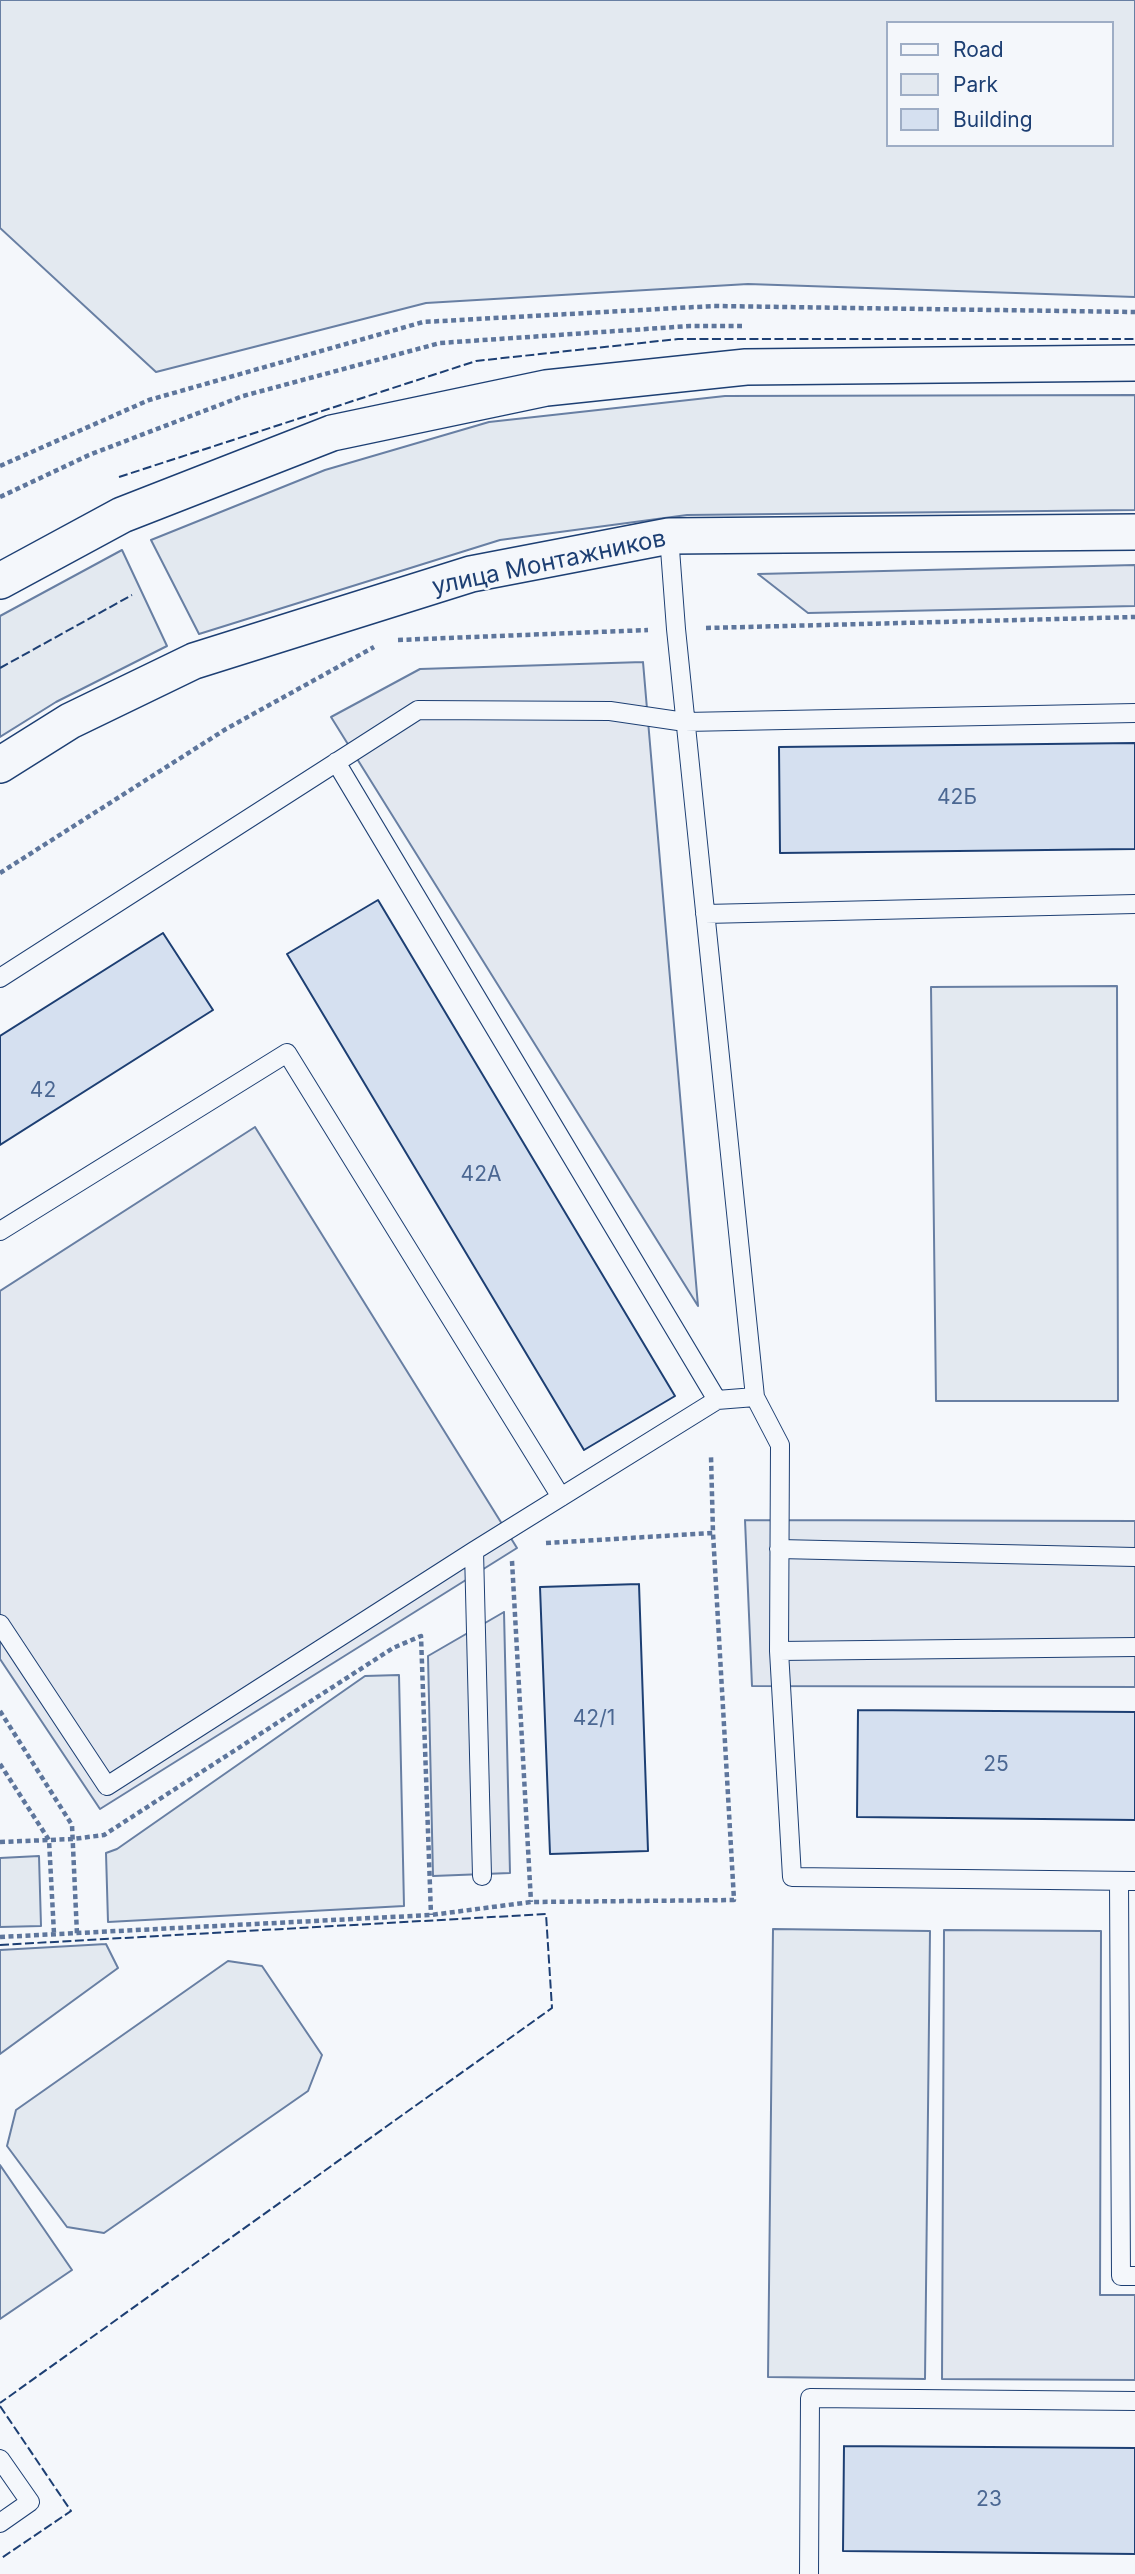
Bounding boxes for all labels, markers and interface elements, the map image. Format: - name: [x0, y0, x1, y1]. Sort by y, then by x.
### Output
- legend: [886, 21, 1114, 147]
- text: Road: [953, 37, 1004, 62]
- text: Park: [953, 72, 998, 97]
- text: Building: [953, 107, 1033, 132]
- street label: улица Монтажников: [430, 524, 668, 602]
- house number: 42Б: [937, 785, 977, 811]
- house number: 42: [30, 1078, 56, 1104]
- house number: 42А: [461, 1162, 501, 1188]
- house number: 42/1: [573, 1706, 615, 1732]
- house number: 25: [983, 1752, 1009, 1778]
- house number: 23: [976, 2487, 1002, 2513]

